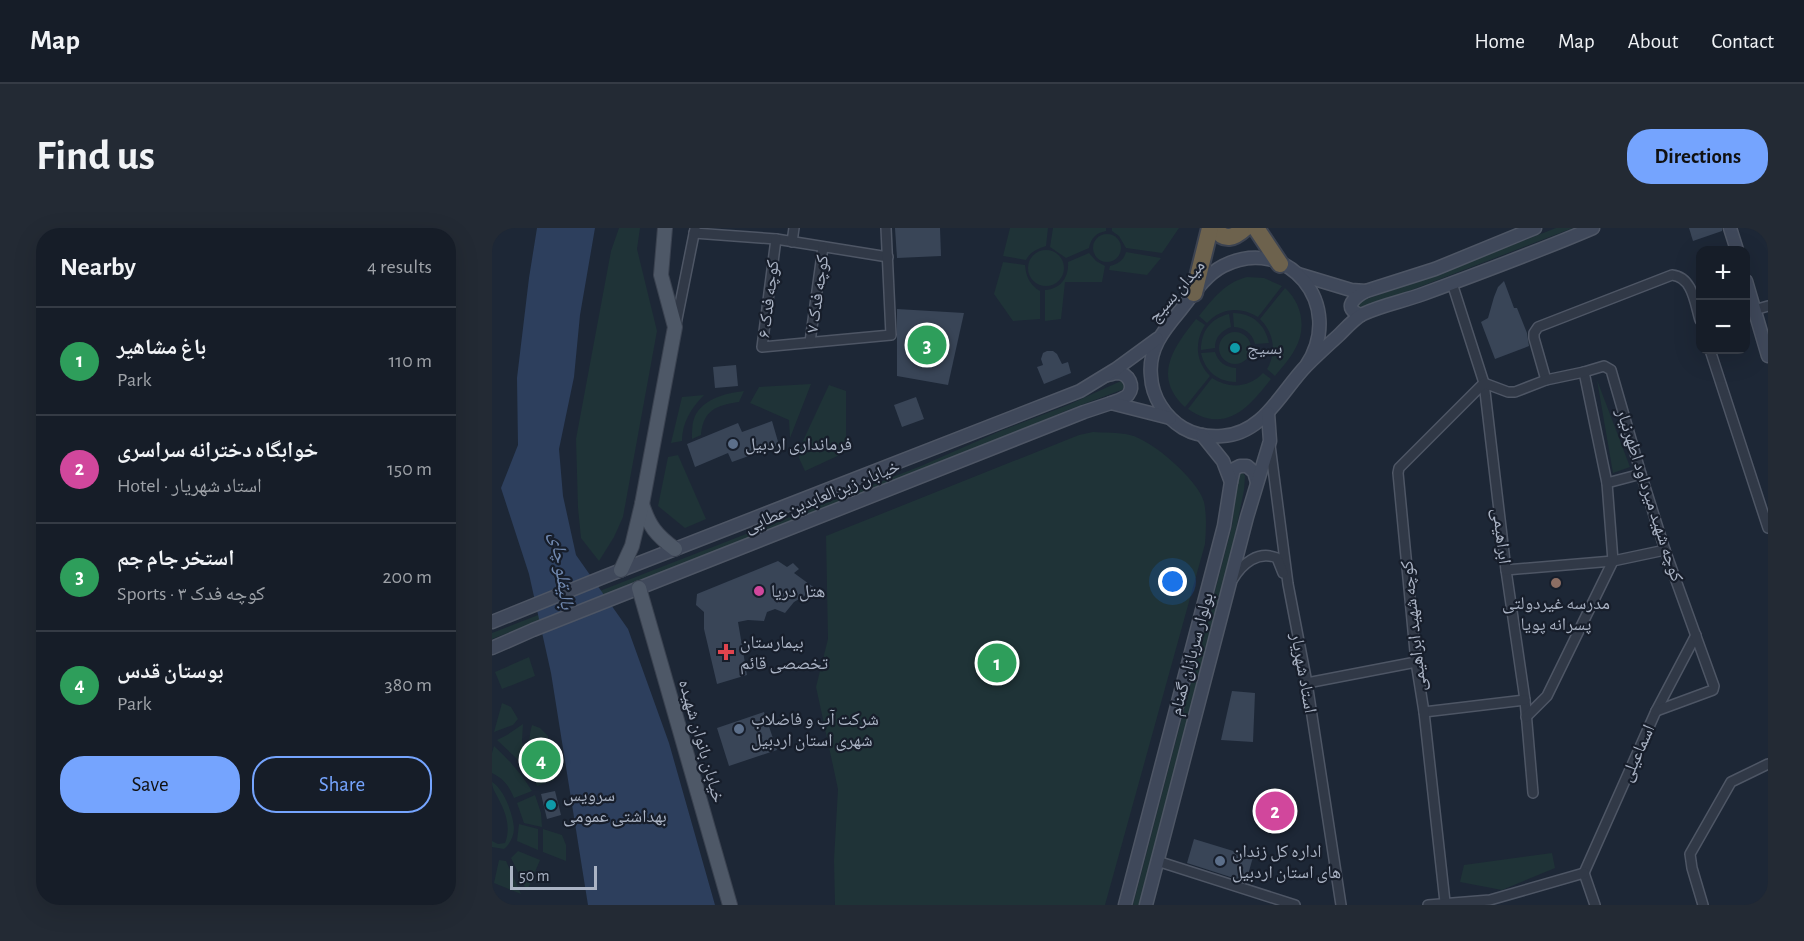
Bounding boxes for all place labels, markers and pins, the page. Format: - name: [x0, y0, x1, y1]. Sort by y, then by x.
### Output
- pin: 3: [908, 322, 946, 368]
- place label: بسیج: [1247, 340, 1282, 360]
- marker: بسیج: [1228, 341, 1242, 355]
- place label: فرمانداری اردبیل: [745, 436, 852, 455]
- marker: فرمانداری اردبیل: [726, 437, 740, 451]
- marker: مدرسه غیردولتی پسرانه پویا: [1549, 576, 1563, 590]
- place label: هتل دریا: [771, 583, 825, 602]
- marker: هتل دریا: [752, 584, 766, 598]
- place label: مدرسه غیردولتی پسرانه پویا: [1502, 595, 1610, 635]
- place label: بیمارستان تخصصی قائم: [740, 634, 828, 675]
- pin: 1: [978, 640, 1016, 686]
- marker: بیمارستان تخصصی قائم: [717, 643, 735, 661]
- place label: شرکت آب و فاضلاب شهری استان اردبیل: [751, 709, 879, 751]
- marker: شرکت آب و فاضلاب شهری استان اردبیل: [732, 722, 746, 736]
- pin: 4: [521, 738, 560, 782]
- place label: سرویس بهداشتی عمومی: [563, 787, 667, 827]
- pin: 2: [1256, 788, 1294, 834]
- marker: سرویس بهداشتی عمومی: [544, 798, 558, 812]
- place label: اداره کل زندان های استان اردبیل: [1232, 843, 1341, 883]
- marker: اداره کل زندان های استان اردبیل: [1213, 854, 1227, 868]

